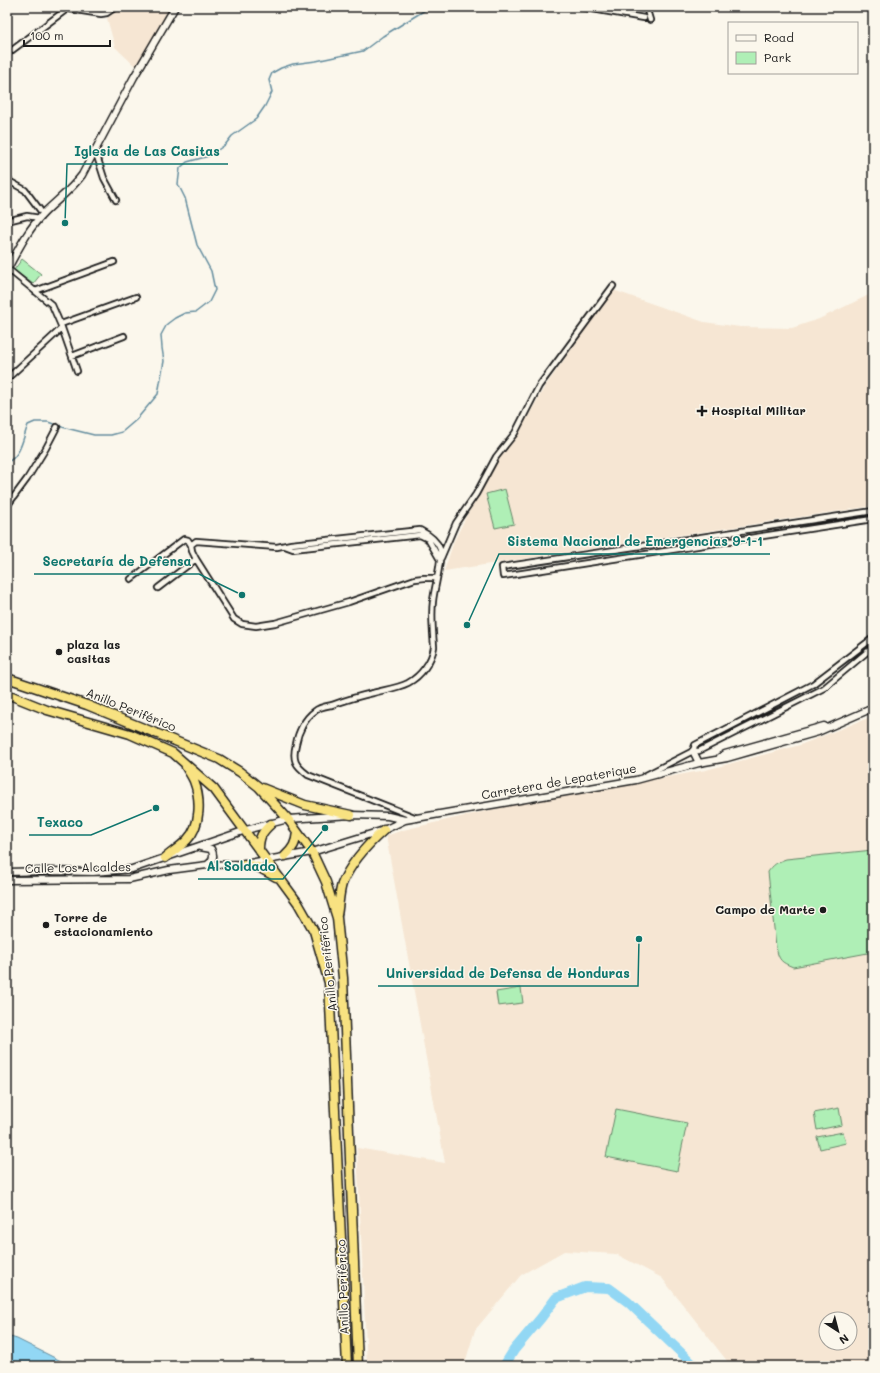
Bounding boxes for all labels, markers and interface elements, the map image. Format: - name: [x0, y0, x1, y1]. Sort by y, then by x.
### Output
- scale bar: [24, 22, 110, 48]
- legend: [728, 22, 858, 74]
- text: 100 m: [30, 27, 64, 43]
- text: Road: [764, 29, 794, 45]
- text: Park: [764, 49, 791, 65]
- callout: Iglesia de Las Casitas: [67, 139, 228, 164]
- text: Iglesia de Las Casitas: [74, 142, 220, 159]
- place label: Hospital Militar: [711, 402, 806, 418]
- marker: Hospital Militar: [696, 405, 708, 417]
- callout: Sistema Nacional de Emergencias 9-1-1: [499, 529, 770, 554]
- text: Sistema Nacional de Emergencias 9-1-1: [507, 532, 763, 549]
- callout: Secretaría de Defensa: [34, 549, 199, 574]
- text: Secretaría de Defensa: [43, 552, 191, 569]
- place label: plaza las casitas: [67, 636, 120, 666]
- marker: plaza las casitas: [54, 647, 64, 657]
- street label: Anillo Periférico: [84, 684, 179, 734]
- street label: Carretera de Lepaterique: [480, 759, 638, 803]
- callout: Texaco: [29, 810, 91, 835]
- text: Texaco: [37, 813, 83, 830]
- callout: Al Soldado: [198, 854, 283, 879]
- text: Al Soldado: [206, 857, 276, 874]
- street label: Calle Los Alcaldes: [25, 858, 131, 876]
- place label: Campo de Marte: [715, 901, 815, 917]
- marker: Campo de Marte: [818, 905, 828, 915]
- place label: Torre de estacionamiento: [54, 909, 153, 939]
- street label: Anillo Periférico: [314, 916, 340, 1012]
- marker: Torre de estacionamiento: [41, 920, 51, 930]
- callout: Universidad de Defensa de Honduras: [378, 961, 638, 986]
- text: Universidad de Defensa de Honduras: [386, 964, 630, 981]
- street label: Anillo Periférico: [332, 1239, 352, 1335]
- north arrow: [818, 1311, 858, 1351]
- text: N: [836, 1331, 852, 1348]

